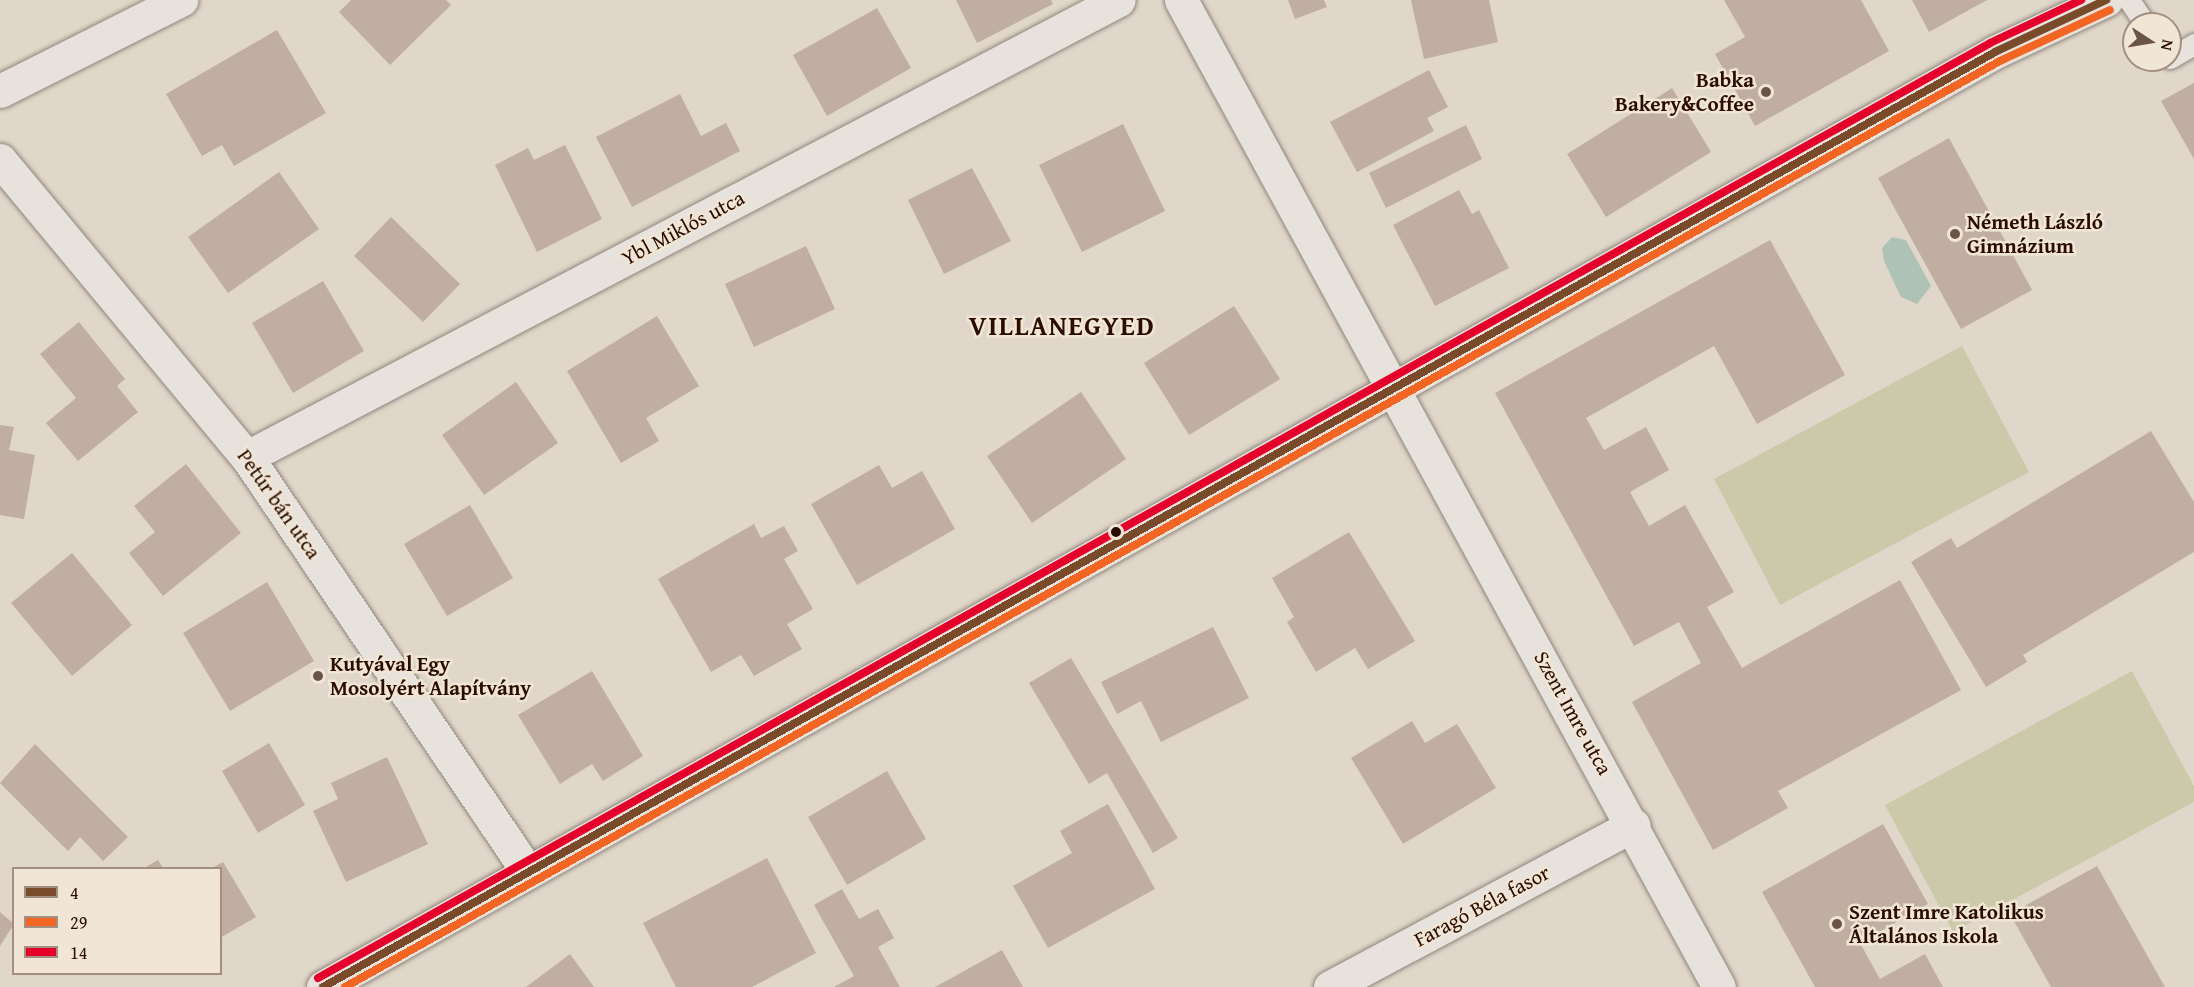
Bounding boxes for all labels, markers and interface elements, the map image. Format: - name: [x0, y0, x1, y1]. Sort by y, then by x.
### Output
- north arrow: [2122, 12, 2182, 72]
- text: N: [2155, 38, 2181, 53]
- place label: Babka Bakery&Coffee: [1615, 67, 1754, 117]
- marker: Babka Bakery&Coffee: [1759, 85, 1773, 99]
- street label: Ybl Miklós utca: [617, 185, 749, 271]
- place label: Németh László Gimnázium: [1967, 209, 2103, 259]
- marker: Németh László Gimnázium: [1948, 227, 1962, 241]
- district label: VILLANEGYED: [969, 310, 1155, 342]
- street label: Petúr bán utca: [232, 444, 326, 564]
- unlabelled marker: [1110, 526, 1122, 538]
- street label: Szent Imre utca: [1529, 647, 1617, 779]
- place label: Kutyával Egy Mosolyért Alapítvány: [330, 651, 531, 701]
- marker: Kutyával Egy Mosolyért Alapítvány: [311, 669, 325, 683]
- street label: Faragó Béla fasor: [1410, 860, 1554, 952]
- legend: [12, 867, 222, 975]
- text: 4: [70, 879, 79, 906]
- place label: Szent Imre Katolikus Általános Iskola: [1849, 899, 2044, 949]
- text: 29: [70, 909, 87, 936]
- marker: Szent Imre Katolikus Általános Iskola: [1830, 917, 1844, 931]
- text: 14: [70, 939, 87, 966]

